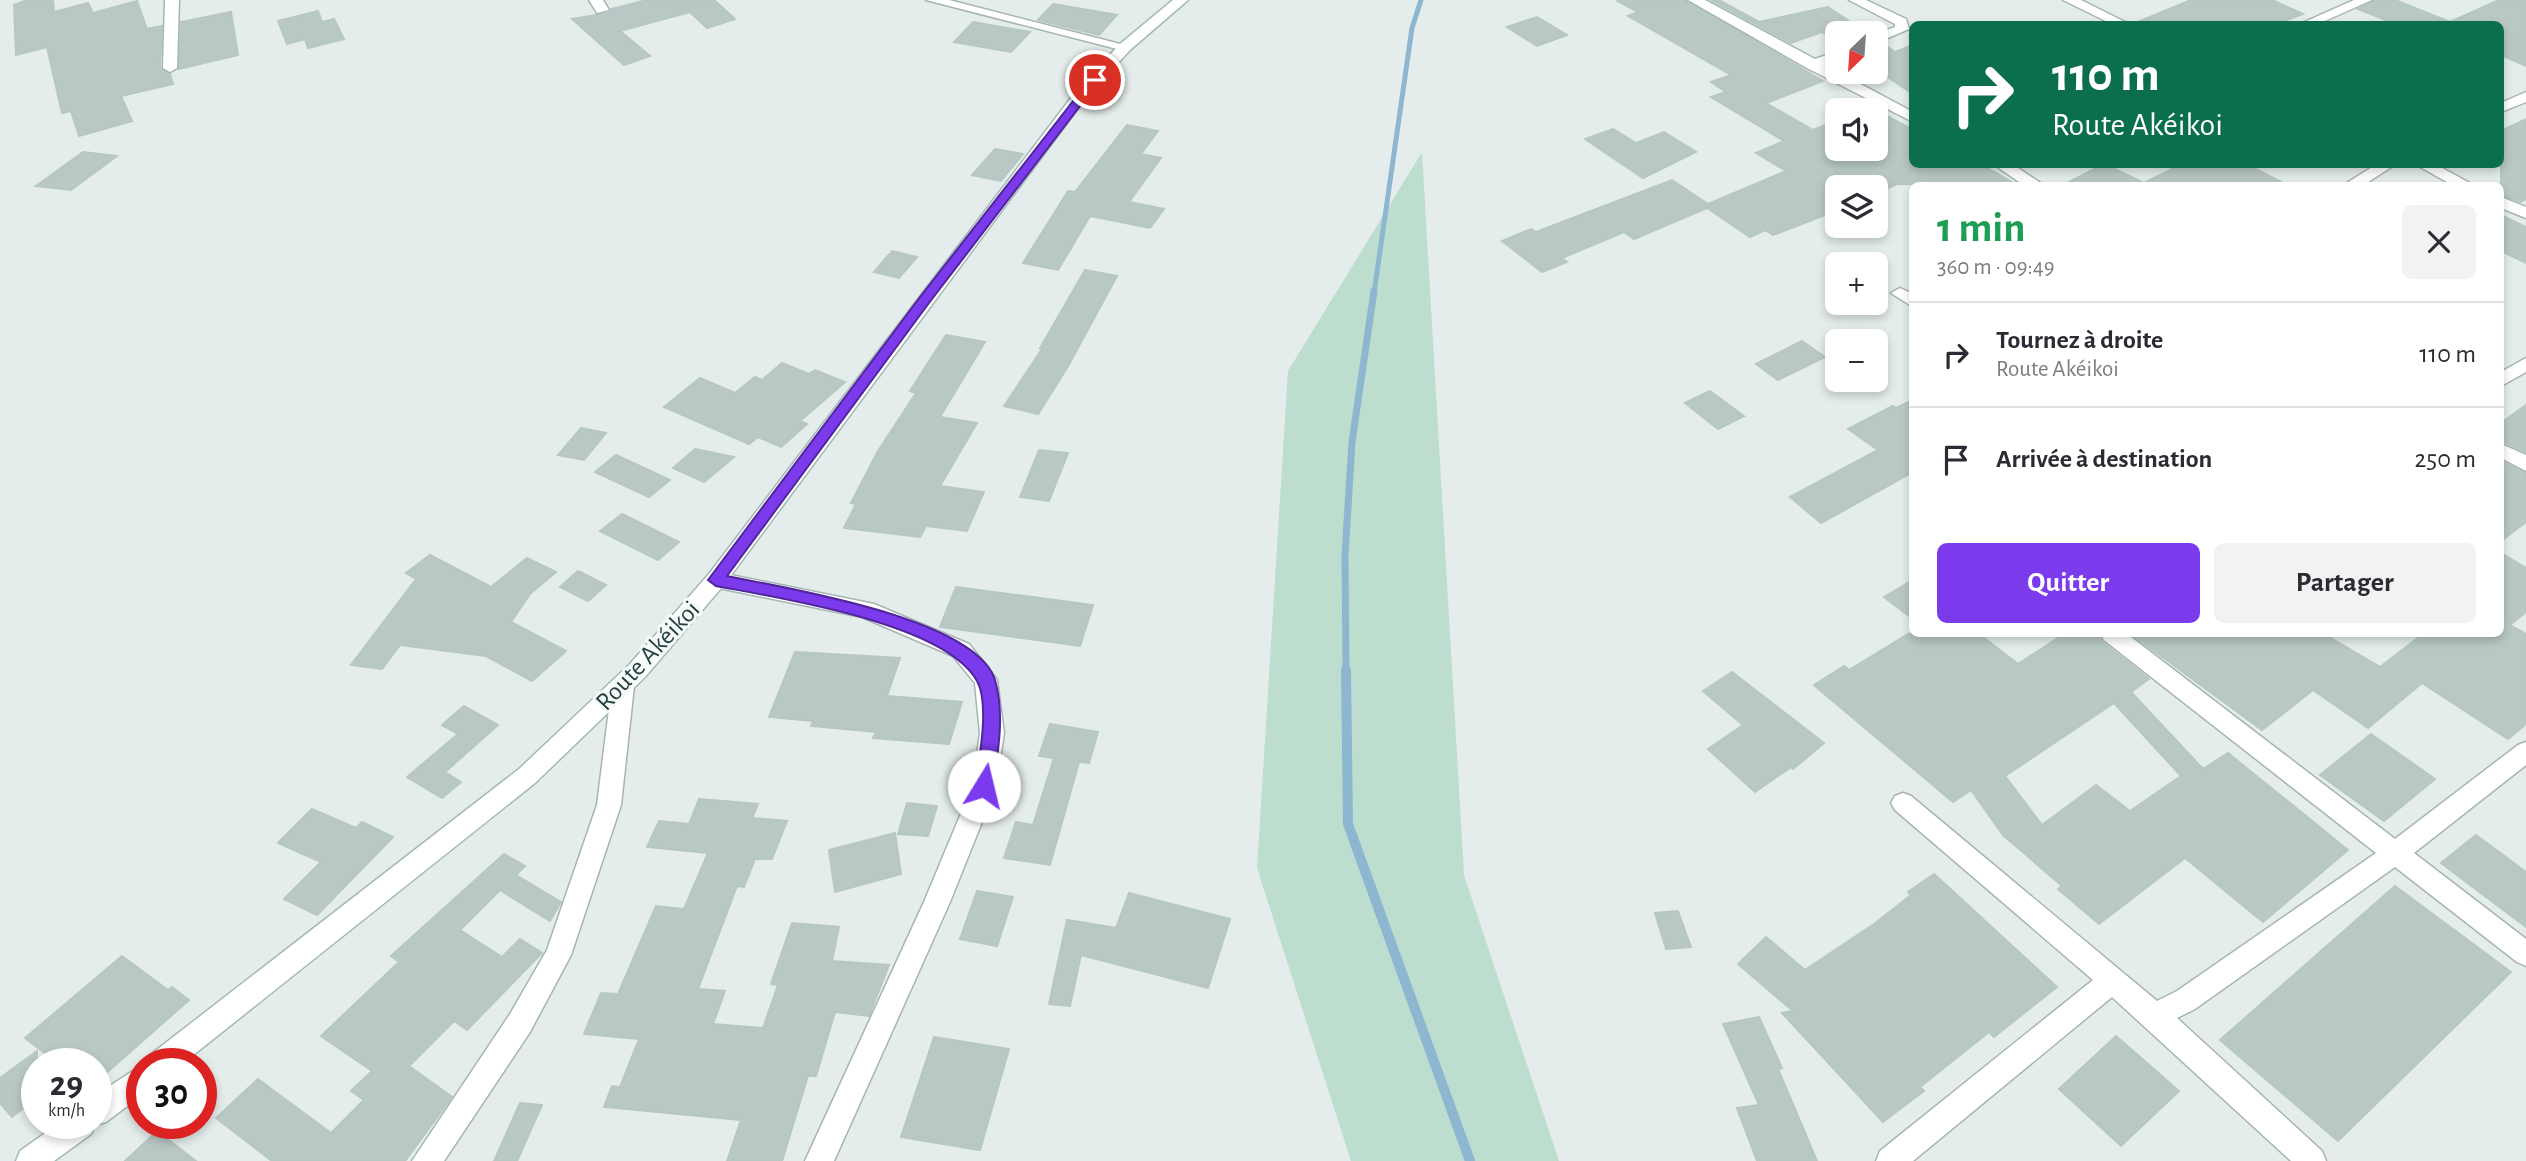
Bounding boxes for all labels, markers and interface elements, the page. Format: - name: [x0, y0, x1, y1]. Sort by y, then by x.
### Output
- north arrow: [1825, 21, 1888, 84]
- map controls: [1825, 21, 1888, 392]
- icon: right: [1937, 49, 2028, 140]
- pin: [1065, 50, 1125, 110]
- text: 110 m: [2052, 51, 2160, 100]
- icon: arrive: [1076, 61, 1114, 99]
- button: sound: [1825, 98, 1888, 161]
- text: Route Akéikoi: [2052, 109, 2223, 141]
- button: layers: [1825, 175, 1888, 238]
- button: close: [2402, 205, 2476, 279]
- text: 1 min: [1937, 207, 2026, 249]
- button: +: [1825, 252, 1888, 315]
- text: 360 m · 09:49: [1937, 256, 2055, 279]
- text: Tournez à droite: [1996, 327, 2163, 353]
- button: −: [1825, 329, 1888, 392]
- icon: right: [1937, 336, 1975, 374]
- text: 110 m: [2419, 341, 2476, 367]
- text: Route Akéikoi: [1996, 358, 2119, 381]
- icon: arrive: [1937, 441, 1975, 479]
- text: Arrivée à destination: [1996, 446, 2212, 472]
- text: 250 m: [2414, 446, 2476, 472]
- button: Quitter: [1937, 543, 2200, 623]
- button: Partager: [2214, 543, 2476, 623]
- street label: Route Akéikoi: [591, 596, 705, 715]
- position arrow: [947, 749, 1021, 823]
- speed limit sign: 30: [126, 1048, 217, 1139]
- text: 29: [50, 1067, 83, 1102]
- text: km/h: [48, 1102, 85, 1120]

